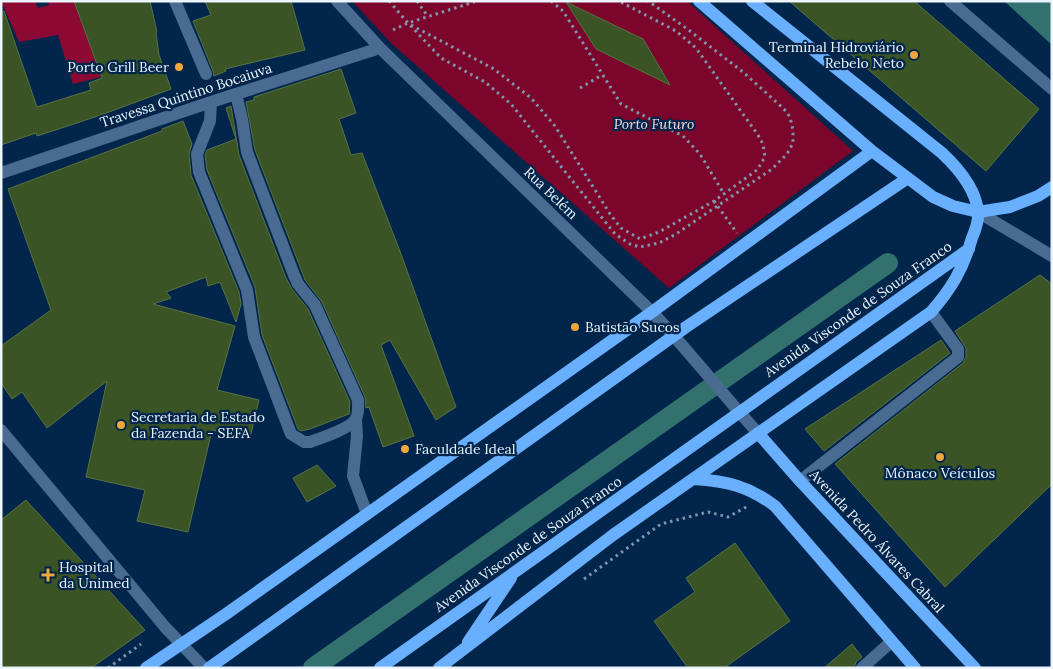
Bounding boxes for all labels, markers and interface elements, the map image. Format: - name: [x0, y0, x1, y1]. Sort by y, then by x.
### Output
- place label: Terminal Hidroviário Rebelo Neto: [769, 38, 904, 72]
- marker: Terminal Hidroviário Rebelo Neto: [908, 49, 920, 61]
- place label: Porto Grill Beer: [67, 58, 169, 76]
- street label: Travessa Quintino Bocaiuva: [98, 59, 274, 131]
- marker: Porto Grill Beer: [173, 61, 185, 73]
- park label: Porto Futuro: [614, 115, 694, 133]
- street label: Rua Belém: [520, 163, 582, 224]
- street label: Avenida Visconde de Souza Franco: [760, 237, 955, 381]
- place label: Batistão Sucos: [585, 318, 679, 336]
- marker: Batistão Sucos: [569, 321, 581, 333]
- place label: Secretaria de Estado da Fazenda - SEFA: [131, 408, 265, 442]
- marker: Secretaria de Estado da Fazenda - SEFA: [115, 419, 127, 431]
- place label: Faculdade Ideal: [415, 440, 516, 458]
- marker: Faculdade Ideal: [399, 443, 411, 455]
- marker: Mônaco Veículos: [934, 451, 946, 463]
- place label: Mônaco Veículos: [885, 464, 995, 482]
- street label: Avenida Pedro Álvares Cabral: [805, 465, 948, 617]
- street label: Avenida Visconde de Souza Franco: [430, 472, 625, 616]
- place label: Hospital da Unimed: [59, 558, 130, 592]
- marker: Hospital da Unimed: [41, 568, 55, 582]

